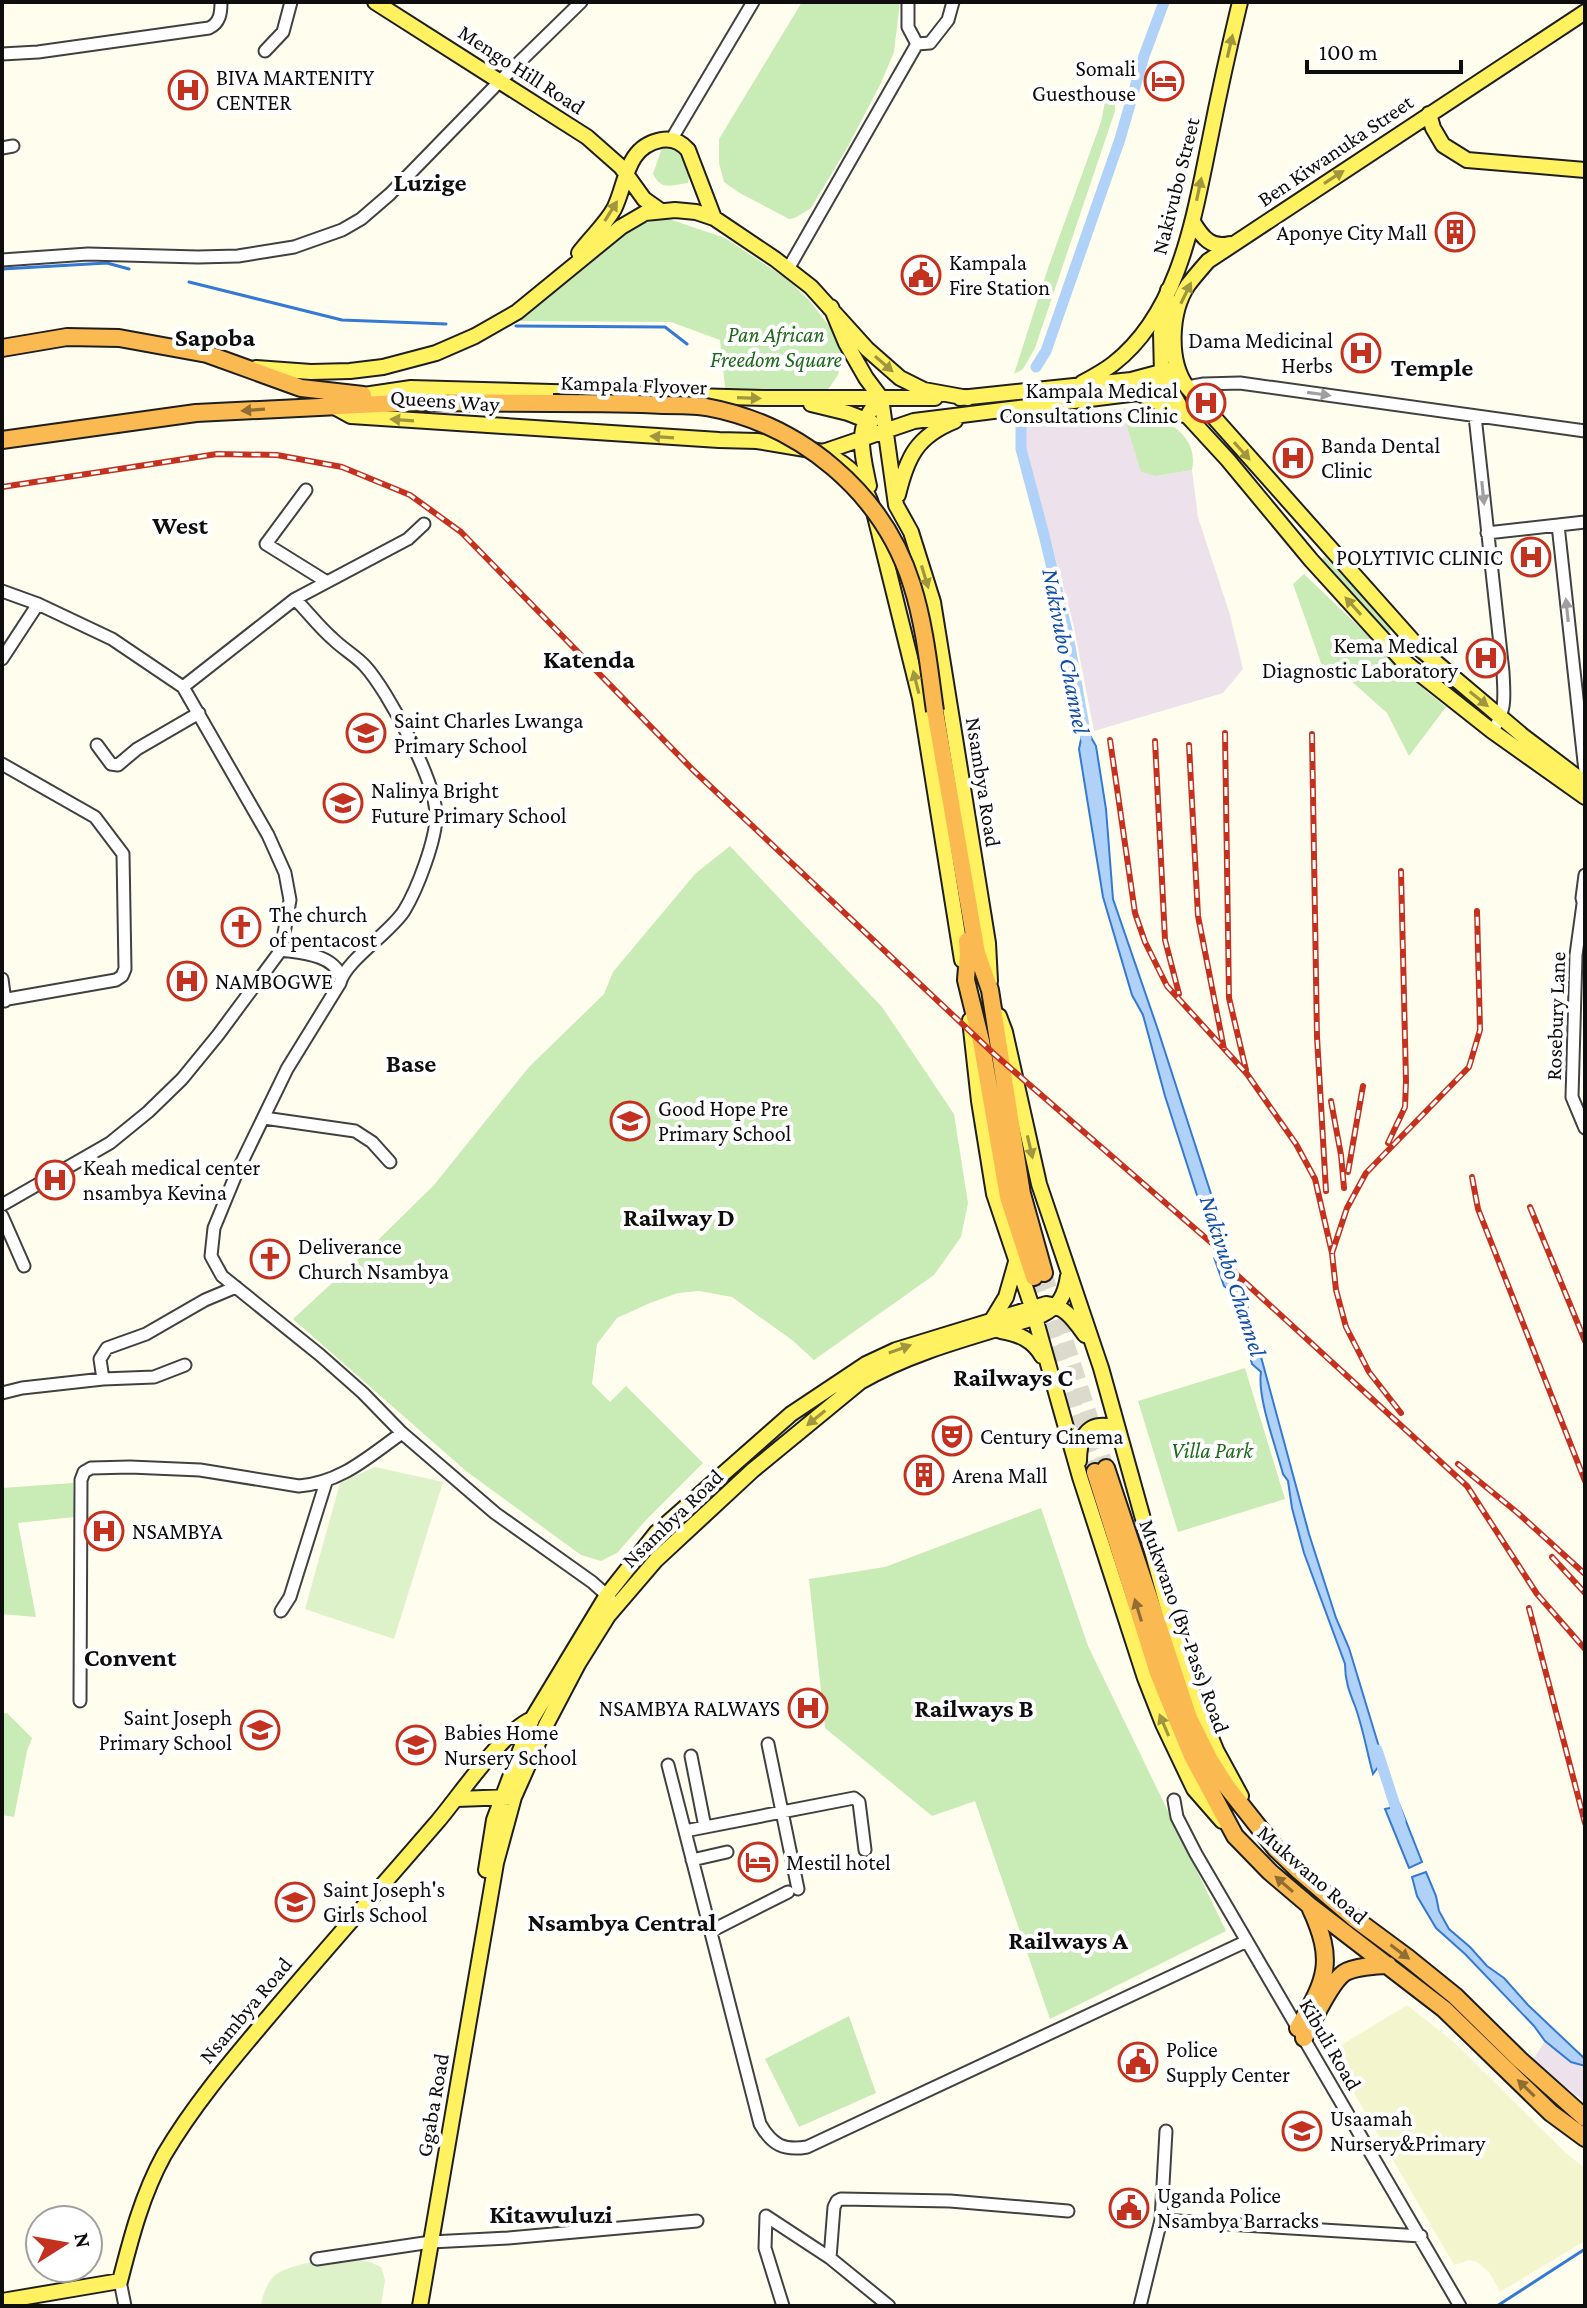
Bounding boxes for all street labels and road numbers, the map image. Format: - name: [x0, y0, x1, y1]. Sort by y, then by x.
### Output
- street label: Mengo Hill Road: [454, 19, 590, 120]
- street label: Ben Kiwanuka Street: [1253, 89, 1418, 212]
- street label: Nakivubo Street: [1146, 114, 1205, 257]
- street label: Kampala Flyover: [560, 369, 708, 400]
- street label: Queens Way: [389, 384, 501, 417]
- street label: Nsambya Road: [961, 715, 1006, 849]
- street label: Rosebury Lane: [1541, 951, 1570, 1081]
- street label: Nsambya Road: [617, 1464, 728, 1573]
- street label: Mukwano (By-Pass) Road: [1133, 1516, 1235, 1737]
- street label: Mukwano Road: [1252, 1820, 1373, 1929]
- street label: Nsambya Road: [194, 1952, 297, 2069]
- street label: Kibuli Road: [1294, 1994, 1367, 2095]
- street label: Ggaba Road: [411, 2051, 454, 2159]

